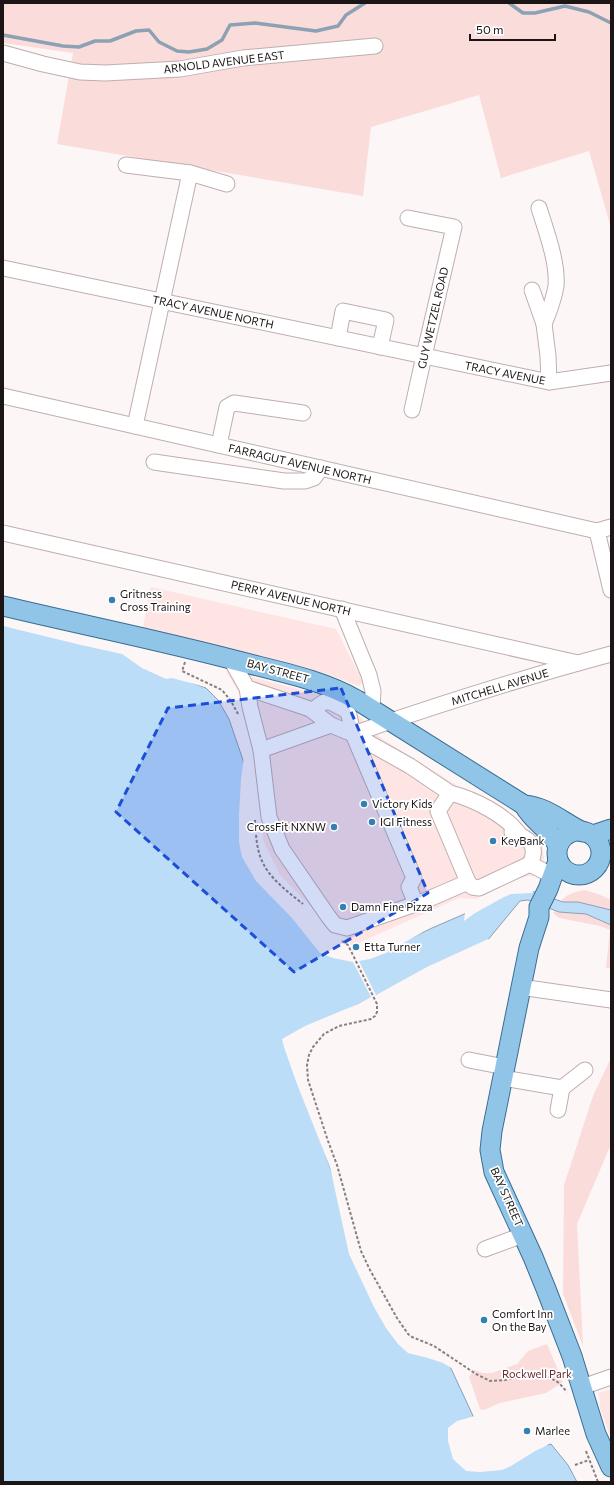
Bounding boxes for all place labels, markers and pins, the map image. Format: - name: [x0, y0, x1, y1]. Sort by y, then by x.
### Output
- place label: Gritness Cross Training: [120, 587, 191, 613]
- marker: Gritness Cross Training: [107, 595, 117, 605]
- place label: Victory Kids: [372, 797, 433, 810]
- marker: Victory Kids: [359, 799, 369, 809]
- place label: IGI Fitness: [380, 815, 432, 828]
- marker: IGI Fitness: [367, 817, 377, 827]
- place label: CrossFit NXNW: [247, 820, 326, 833]
- marker: CrossFit NXNW: [329, 822, 339, 832]
- place label: KeyBank: [501, 834, 545, 847]
- marker: KeyBank: [488, 836, 498, 846]
- place label: Damn Fine Pizza: [351, 900, 433, 913]
- marker: Damn Fine Pizza: [338, 902, 348, 912]
- place label: Etta Turner: [364, 940, 421, 953]
- marker: Etta Turner: [351, 942, 361, 952]
- place label: Comfort Inn On the Bay: [492, 1307, 553, 1333]
- marker: Comfort Inn On the Bay: [479, 1315, 489, 1325]
- place label: Marlee: [535, 1424, 570, 1437]
- marker: Marlee: [522, 1426, 532, 1436]

